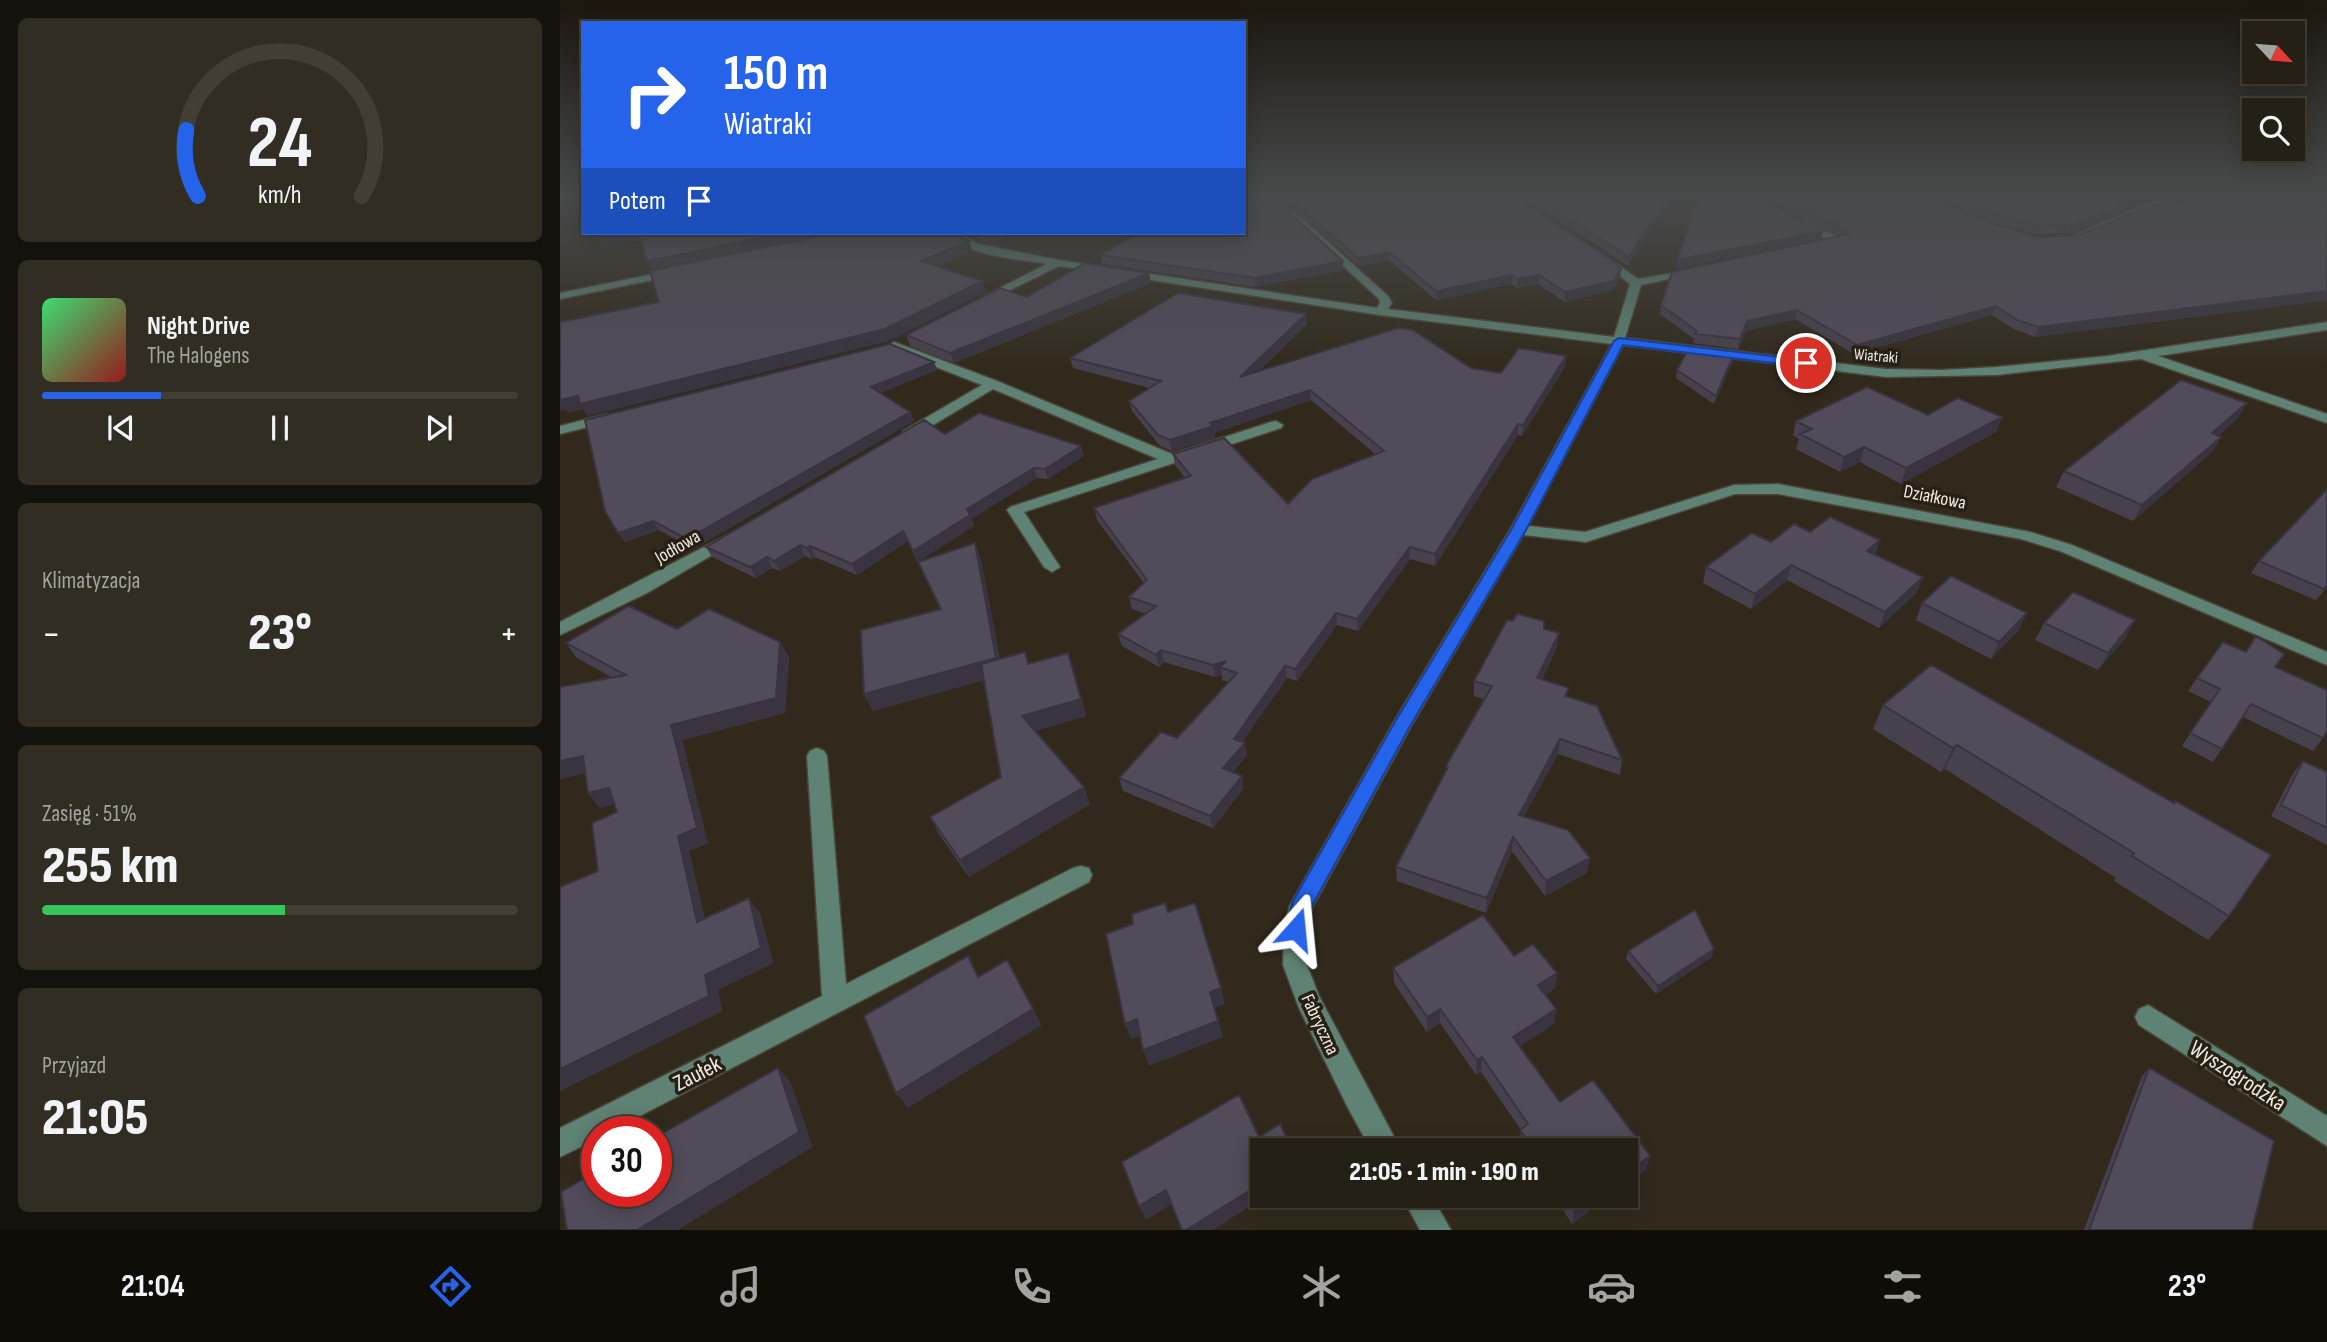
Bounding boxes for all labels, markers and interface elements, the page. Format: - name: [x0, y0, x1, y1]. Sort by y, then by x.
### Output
- north arrow: [2242, 21, 2305, 84]
- map controls: [2242, 21, 2305, 161]
- text: 150 m: [724, 45, 828, 104]
- icon: right: [609, 49, 700, 140]
- button: search: [2242, 98, 2305, 161]
- text: 24: [247, 101, 313, 189]
- text: Wiatraki: [724, 105, 812, 144]
- text: km/h: [258, 180, 302, 211]
- icon: arrive: [680, 182, 718, 220]
- text: Potem: [609, 186, 666, 217]
- text: Night Drive: [147, 311, 250, 342]
- pin: [1776, 333, 1836, 393]
- text: The Halogens: [147, 342, 250, 370]
- icon: arrive: [1787, 344, 1825, 382]
- street label: Wiatraki: [1853, 345, 1899, 368]
- icon: previous: [102, 409, 140, 447]
- icon: pause: [261, 409, 299, 447]
- icon: next: [420, 409, 458, 447]
- street label: Działkowa: [1902, 480, 1968, 515]
- street label: Jodłowa: [650, 525, 705, 570]
- text: Klimatyzacja: [42, 567, 140, 595]
- text: 23°: [248, 602, 312, 665]
- text: −: [42, 612, 61, 657]
- text: +: [499, 612, 518, 657]
- text: Zasięg · 51%: [42, 800, 137, 828]
- text: 255 km: [42, 835, 179, 898]
- position arrow: [1259, 892, 1333, 966]
- street label: Fabryczna: [1296, 991, 1344, 1059]
- street label: Wyszogrodzka: [2184, 1034, 2291, 1117]
- street label: Zaułek: [669, 1050, 726, 1098]
- text: Przyjazd: [42, 1052, 106, 1080]
- text: 21:05: [42, 1087, 148, 1150]
- speed limit sign: 30: [581, 1116, 672, 1207]
- text: 21:05 · 1 min · 190 m: [1349, 1157, 1539, 1188]
- icon: directions: [426, 1262, 475, 1311]
- icon: music: [716, 1262, 765, 1311]
- icon: phone: [1007, 1262, 1056, 1311]
- icon: climate: [1297, 1262, 1346, 1311]
- icon: car: [1587, 1262, 1636, 1311]
- icon: filters: [1878, 1262, 1927, 1311]
- text: 21:04: [121, 1267, 185, 1306]
- text: 23°: [2168, 1267, 2206, 1306]

